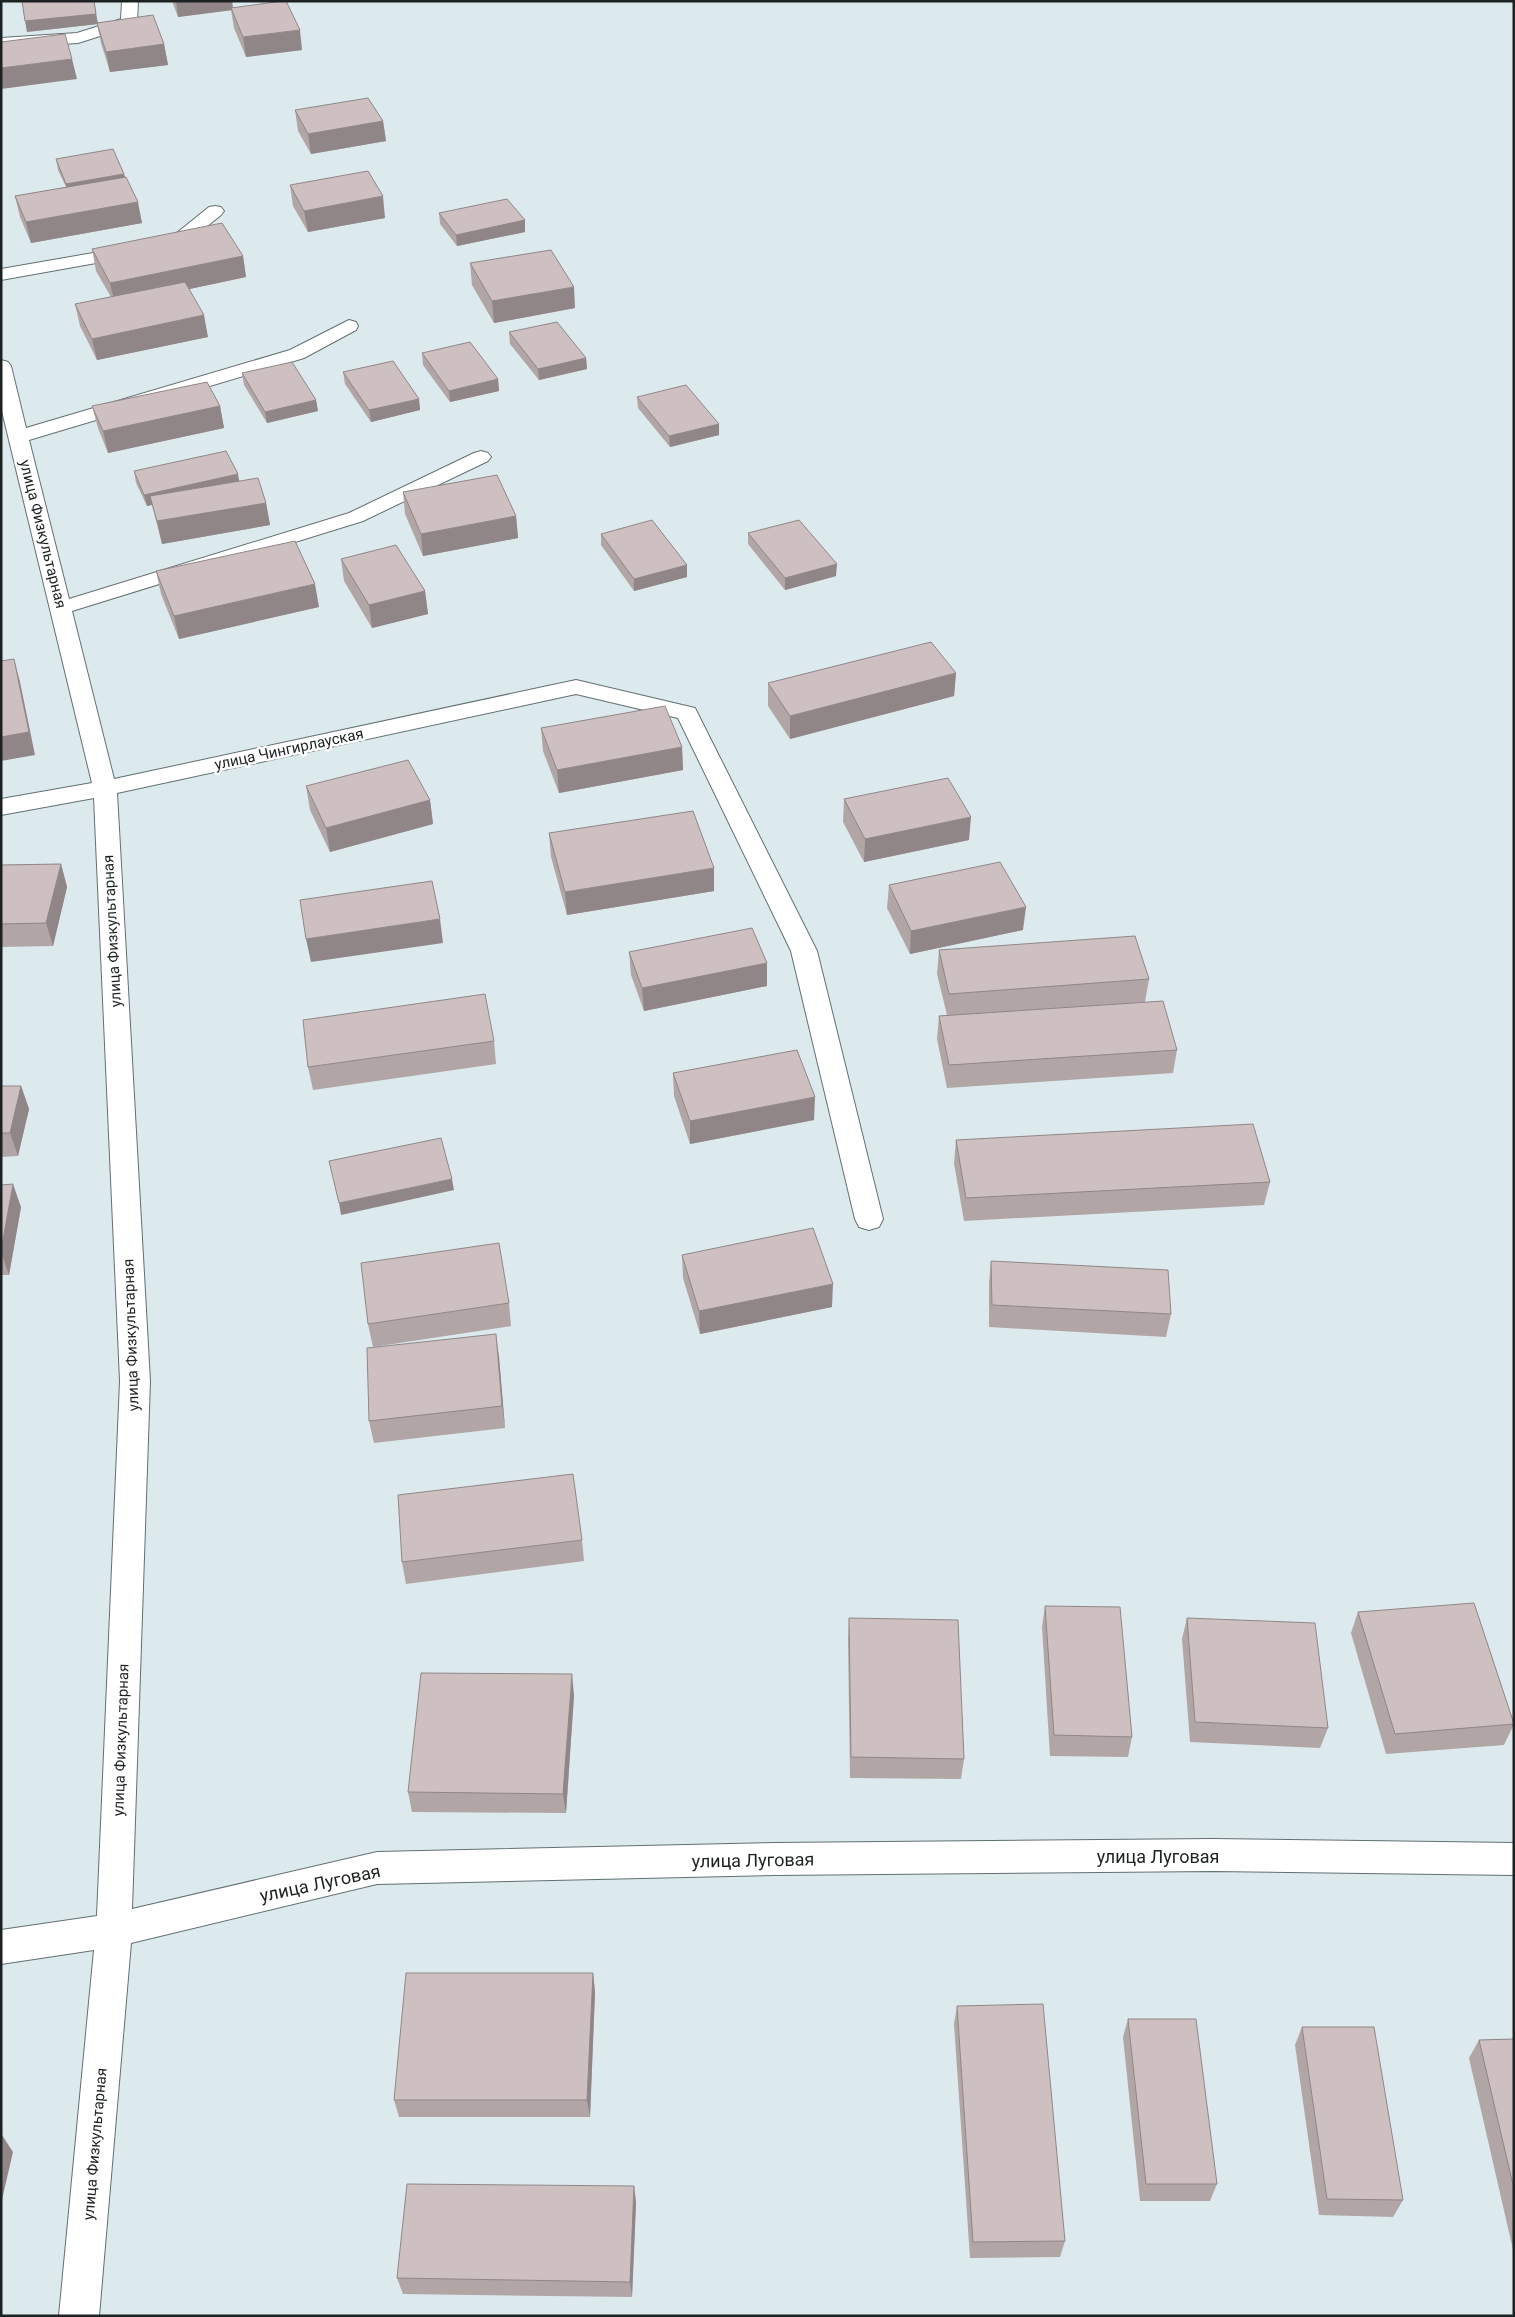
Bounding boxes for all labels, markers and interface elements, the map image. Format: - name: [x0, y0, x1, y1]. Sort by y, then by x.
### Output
- street label: улица Физкультарная: [16, 458, 70, 610]
- street label: улица Чингирлауская: [213, 724, 365, 774]
- street label: улица Физкультарная: [99, 854, 125, 1008]
- street label: улица Физкультарная: [119, 1258, 143, 1412]
- street label: улица Физкультарная: [109, 1663, 133, 1817]
- street label: улица Луговая: [1097, 1846, 1219, 1867]
- street label: улица Луговая: [691, 1848, 815, 1872]
- street label: улица Луговая: [258, 1860, 382, 1906]
- street label: улица Физкультарная: [79, 2067, 111, 2221]

